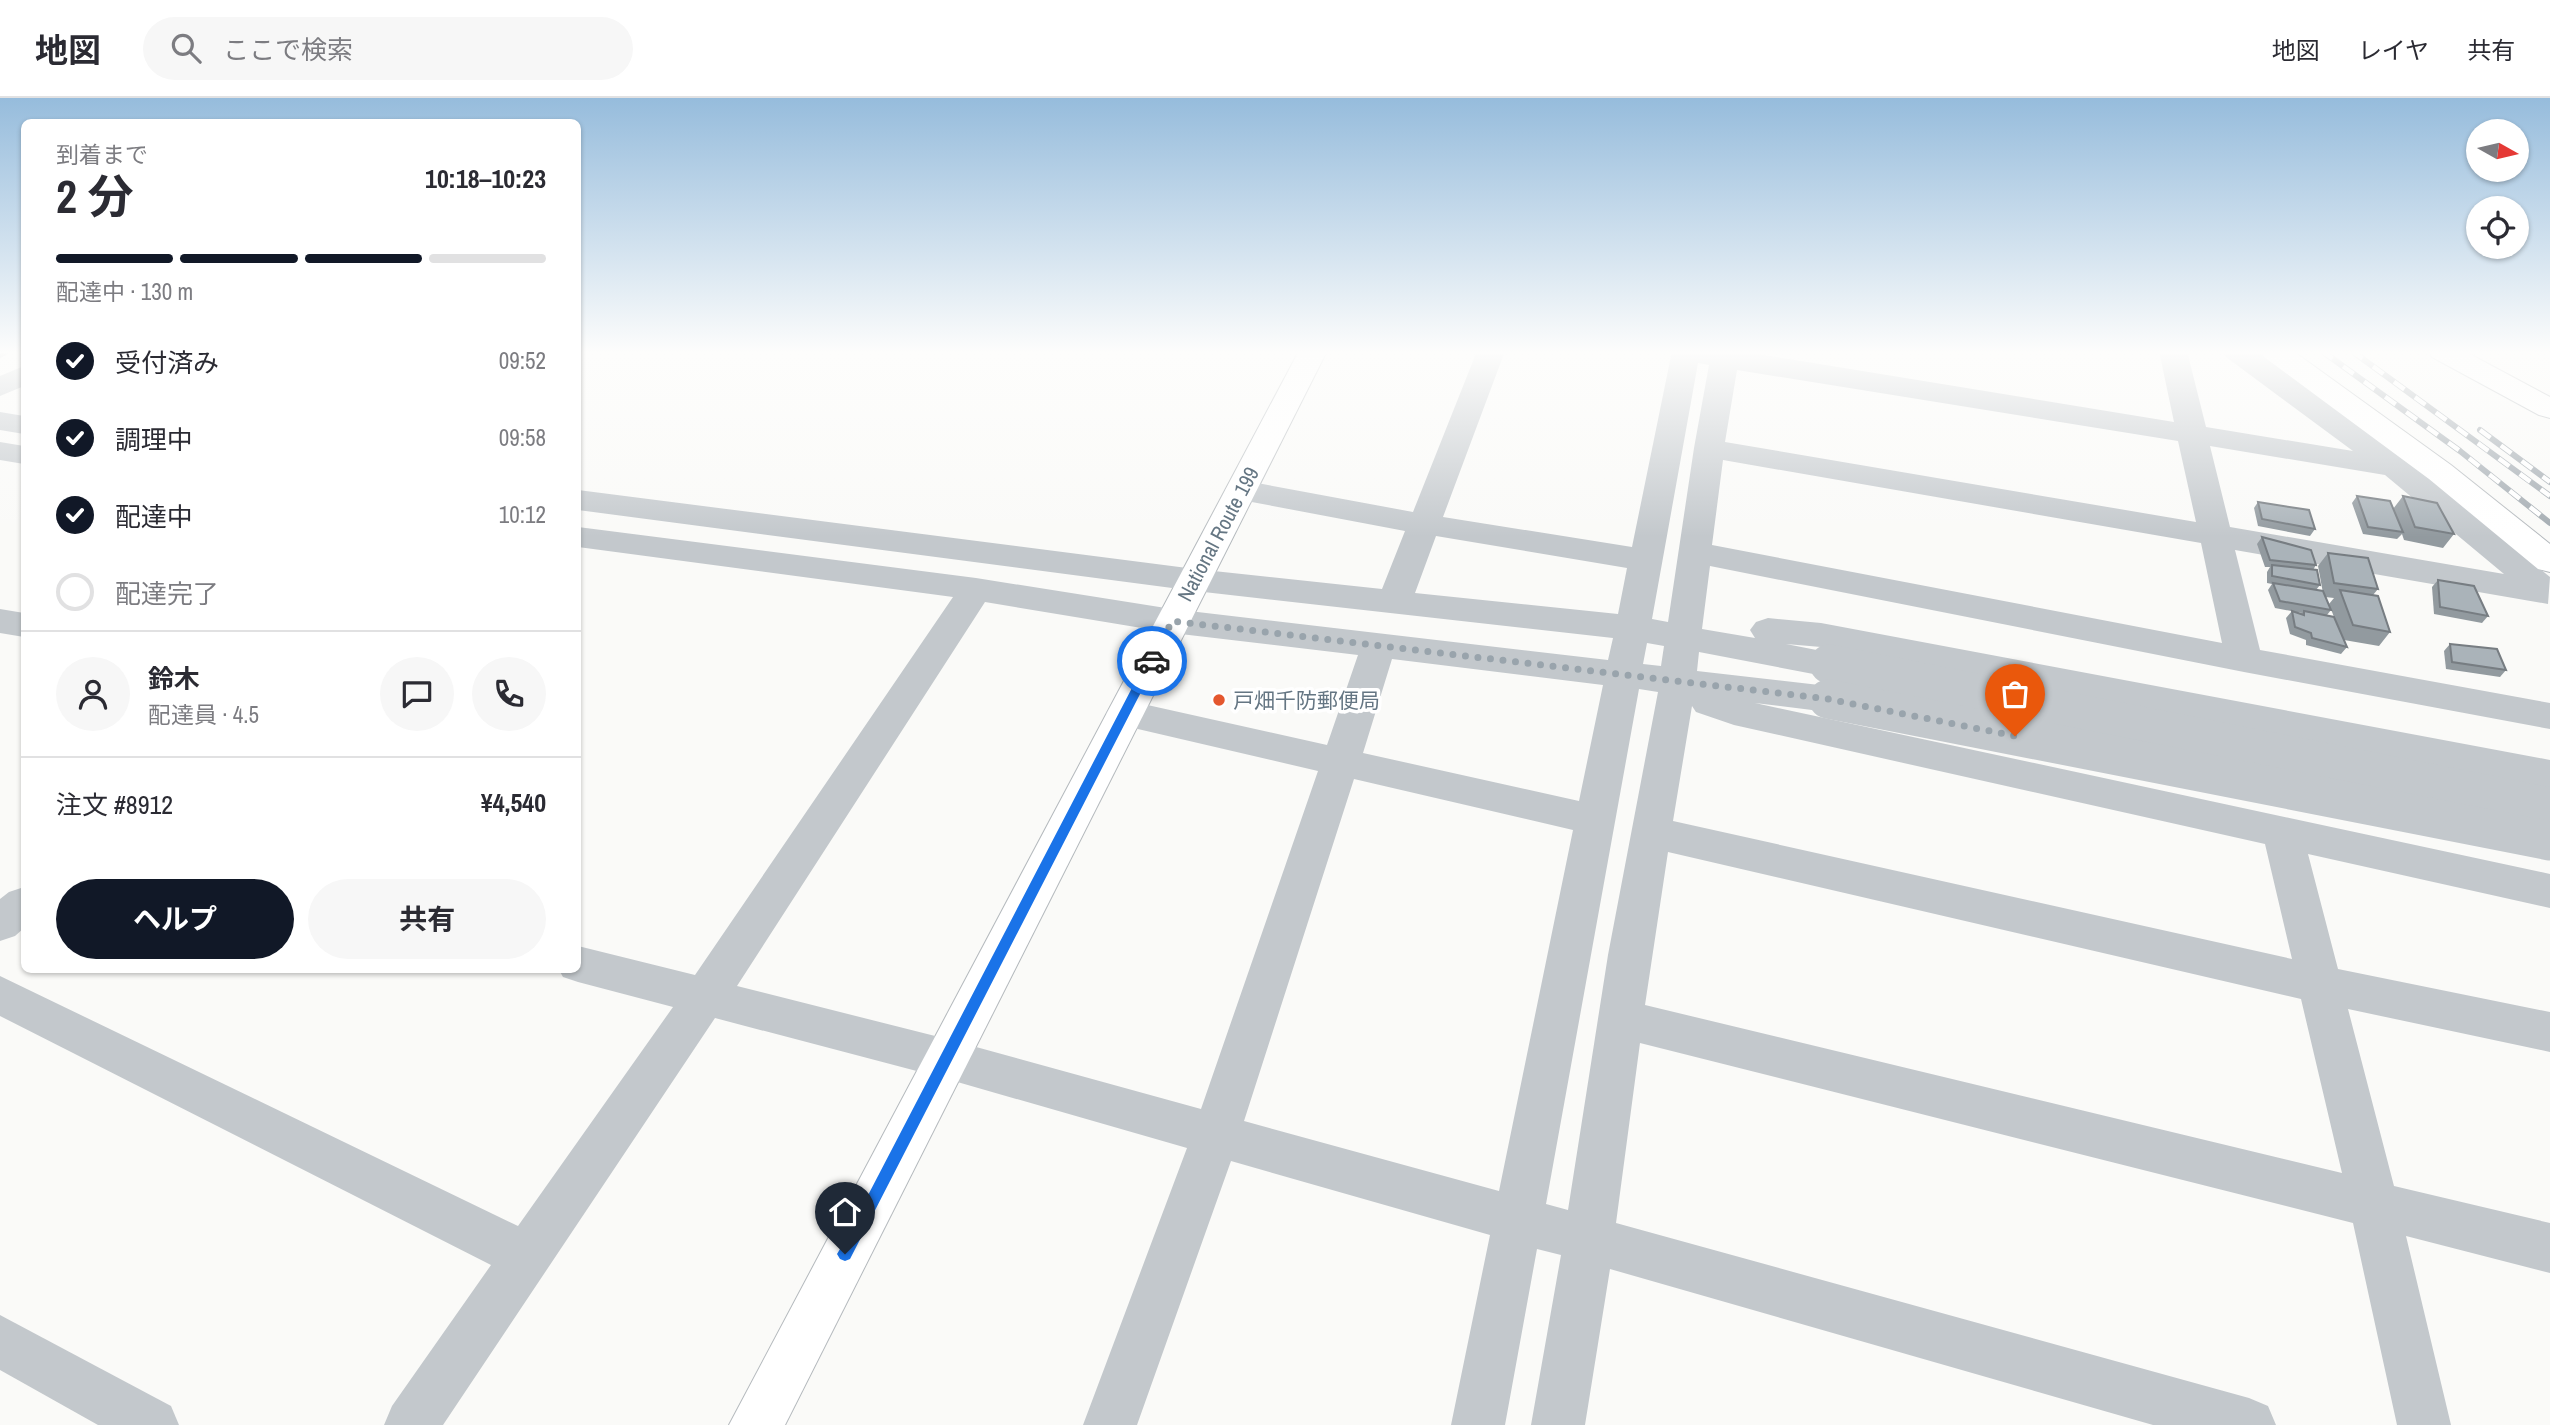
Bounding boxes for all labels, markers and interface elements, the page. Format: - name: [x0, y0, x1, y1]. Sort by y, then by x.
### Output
- search box: [143, 17, 633, 80]
- text: 地図: [35, 28, 101, 72]
- icon: search: [167, 29, 205, 67]
- text: ここで検索: [223, 32, 353, 67]
- text: 地図: [2272, 34, 2320, 66]
- text: レイヤ: [2358, 34, 2429, 66]
- text: 共有: [2467, 34, 2515, 66]
- north arrow: [2466, 119, 2529, 182]
- map controls: [2466, 119, 2529, 259]
- text: 到着まで: [56, 139, 148, 170]
- text: 10:18–10:23: [425, 161, 546, 196]
- text: 2 分: [56, 165, 133, 227]
- button: locate: [2466, 196, 2529, 259]
- text: 配達中 · 130 m: [56, 276, 193, 307]
- icon: check: [56, 342, 94, 380]
- text: 受付済み: [115, 345, 219, 380]
- text: 09:52: [499, 345, 546, 376]
- icon: check: [56, 419, 94, 457]
- text: 調理中: [115, 422, 193, 457]
- text: 09:58: [499, 422, 546, 453]
- street label: National Route 199: [1170, 462, 1266, 606]
- icon: check: [56, 496, 94, 534]
- text: 配達中: [115, 499, 193, 534]
- text: 10:12: [499, 499, 546, 530]
- text: 配達完了: [115, 576, 219, 611]
- courier: [1117, 626, 1187, 696]
- icon: car: [1133, 642, 1171, 680]
- button: person: [56, 657, 130, 731]
- button: chat: [380, 657, 454, 731]
- button: phone: [472, 657, 546, 731]
- text: 鈴木: [148, 661, 200, 696]
- pin: [1985, 664, 2045, 736]
- icon: bag: [1996, 675, 2034, 713]
- place label: 戸畑千防郵便局: [1233, 686, 1380, 715]
- marker: 戸畑千防郵便局: [1211, 692, 1227, 708]
- text: 配達員 · 4.5: [148, 699, 259, 730]
- text: ¥4,540: [481, 785, 546, 820]
- text: 注文 #8912: [56, 787, 173, 822]
- button: ヘルプ: [56, 879, 294, 959]
- button: 共有: [308, 879, 546, 959]
- pin: [815, 1182, 875, 1254]
- icon: home: [826, 1193, 864, 1231]

